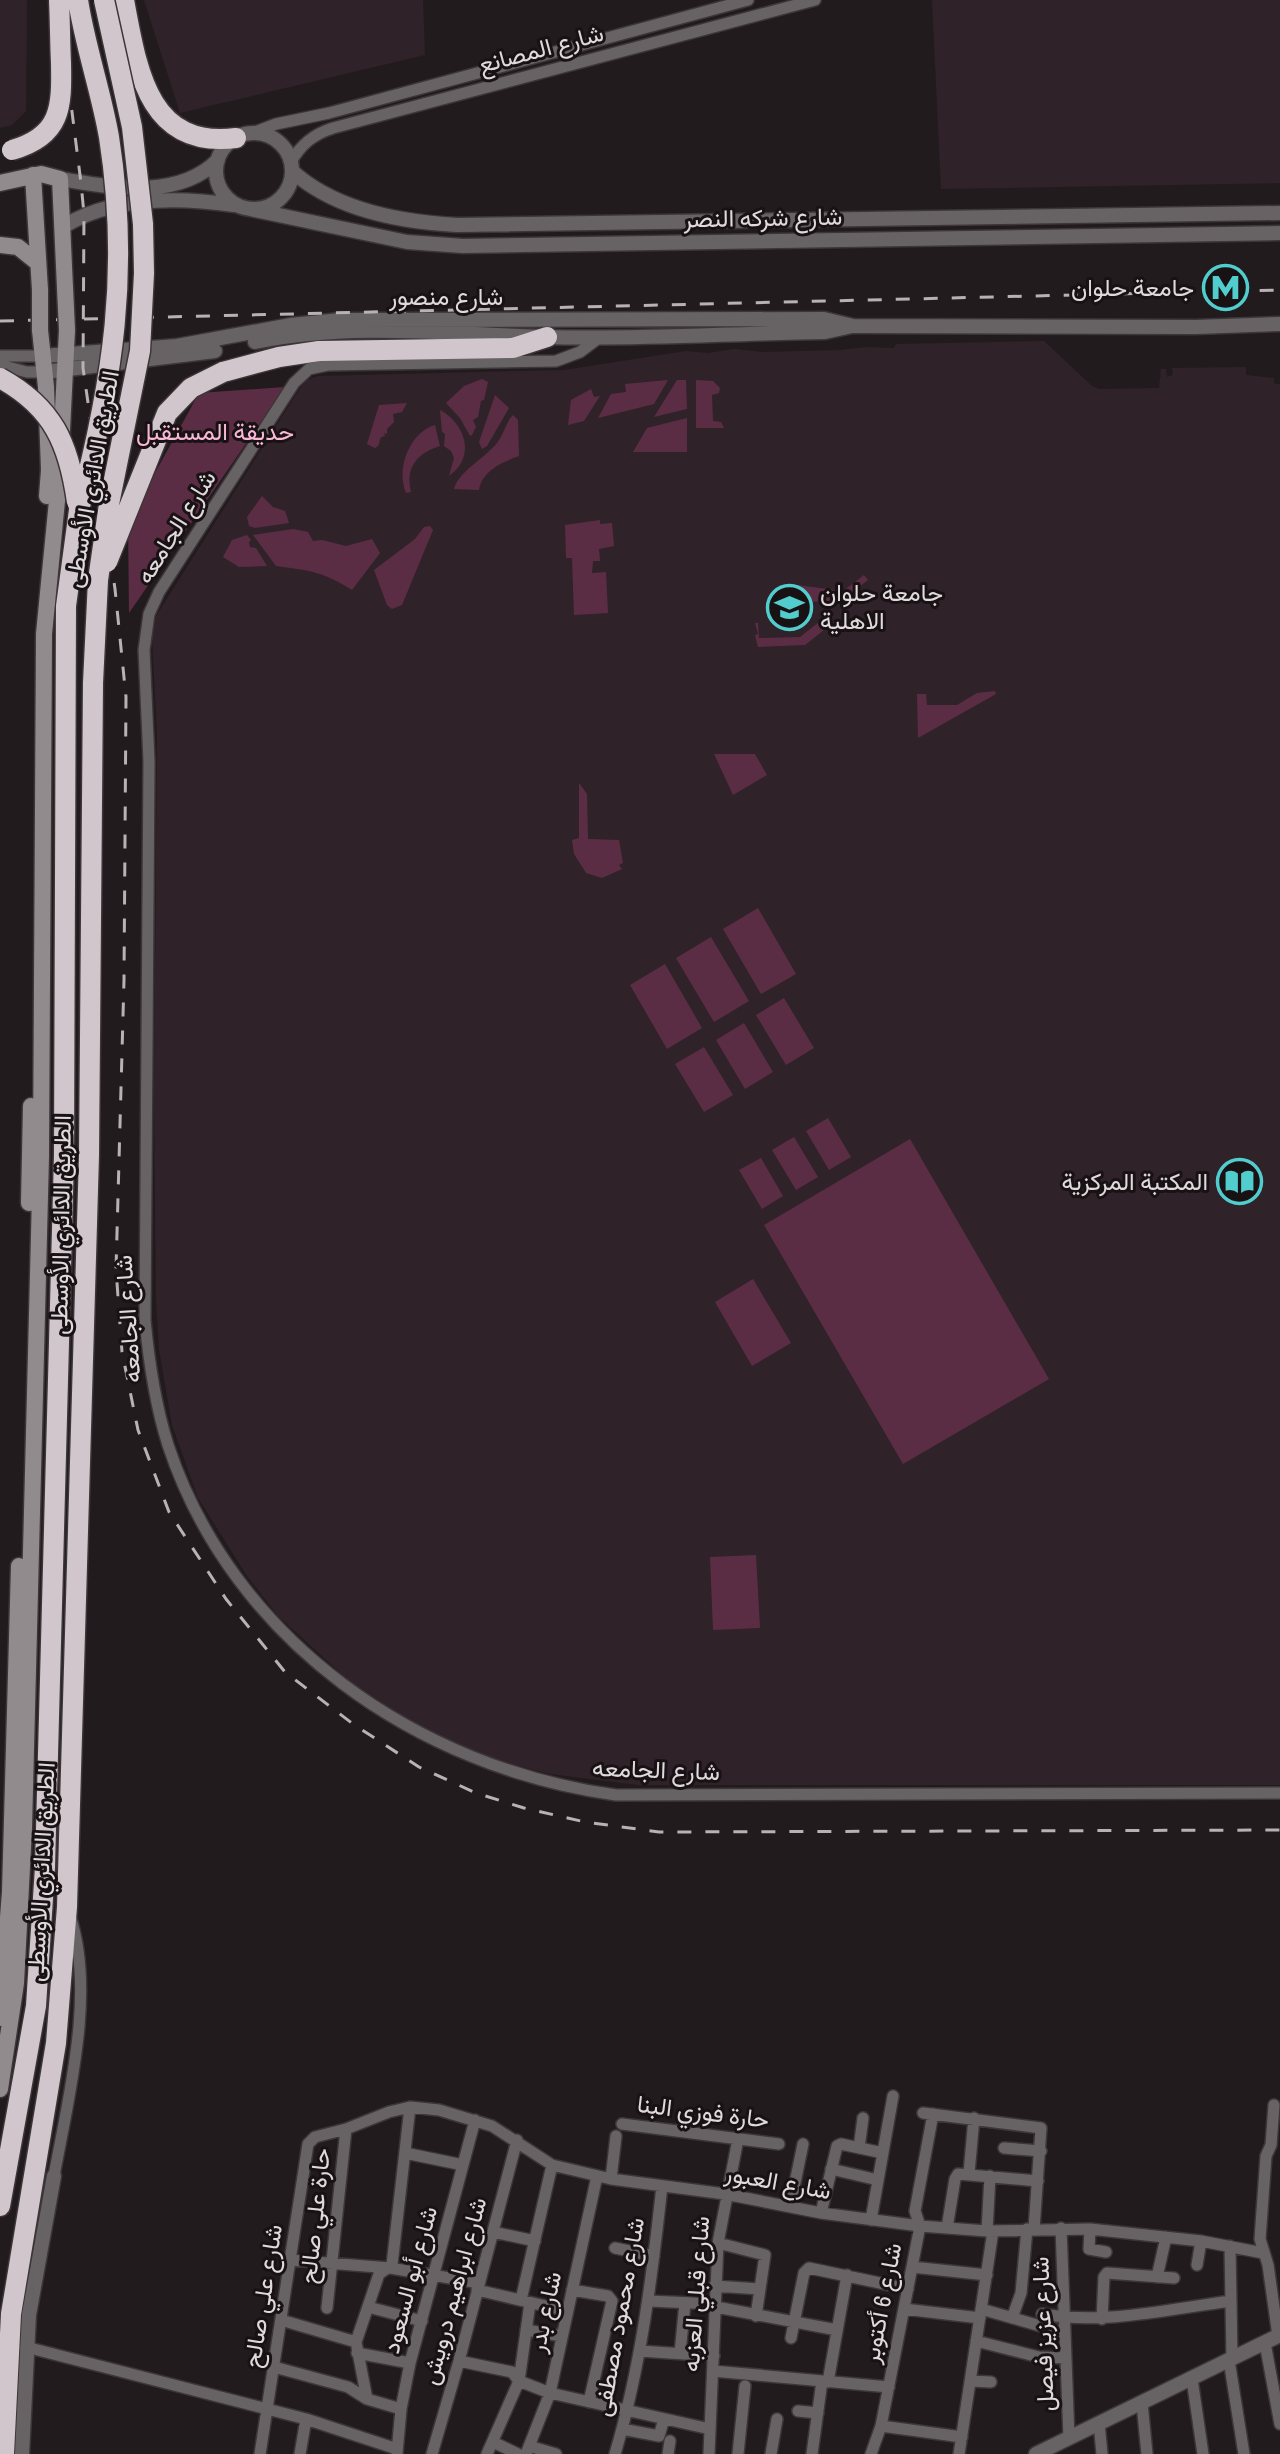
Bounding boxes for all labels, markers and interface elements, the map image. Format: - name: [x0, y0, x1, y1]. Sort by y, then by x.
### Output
- street label: شارع المصانع: [475, 16, 607, 82]
- street label: شارع شركه النصر: [682, 200, 843, 235]
- metro station icon: جامعة حلوان: [1201, 264, 1249, 312]
- place label: جامعة حلوان: [1071, 271, 1194, 303]
- street label: شارع منصور: [388, 280, 503, 313]
- street label: الطريق الدائري الأوسطى: [56, 368, 130, 591]
- park label: حديقة المستقبل: [136, 415, 294, 447]
- street label: شارع الجامعه: [128, 464, 223, 590]
- place label: جامعة حلوان الاهلية: [820, 576, 943, 636]
- school or university icon: جامعة حلوان الاهلية: [765, 583, 813, 631]
- street label: الطريق الدائري الأوسطى: [42, 1115, 82, 1335]
- library icon: المكتبة المركزية: [1215, 1158, 1263, 1206]
- place label: المكتبة المركزية: [1062, 1165, 1208, 1197]
- street label: شارع الجامعه: [107, 1254, 148, 1384]
- street label: شارع الجامعه: [592, 1751, 720, 1788]
- street label: الطريق الدائري الأوسطى: [18, 1761, 66, 1983]
- street label: حارة فوزي البنا: [635, 2087, 771, 2139]
- street label: حارة علي صالح: [291, 2146, 341, 2286]
- street label: شارع العبور: [721, 2156, 834, 2207]
- street label: شارع ابراهيم درويش: [413, 2193, 494, 2388]
- street label: شارع أبو السعود: [374, 2203, 445, 2357]
- street label: شارع محمود مصطفى: [585, 2215, 652, 2419]
- street label: شارع قبلي العزبه: [674, 2215, 720, 2373]
- street label: شارع علي صالح: [235, 2222, 293, 2370]
- street label: شارع 6 أكتوبر: [853, 2240, 909, 2367]
- street label: شارع عزيز فيصل: [1023, 2256, 1062, 2412]
- street label: شارع بدر: [520, 2268, 569, 2356]

